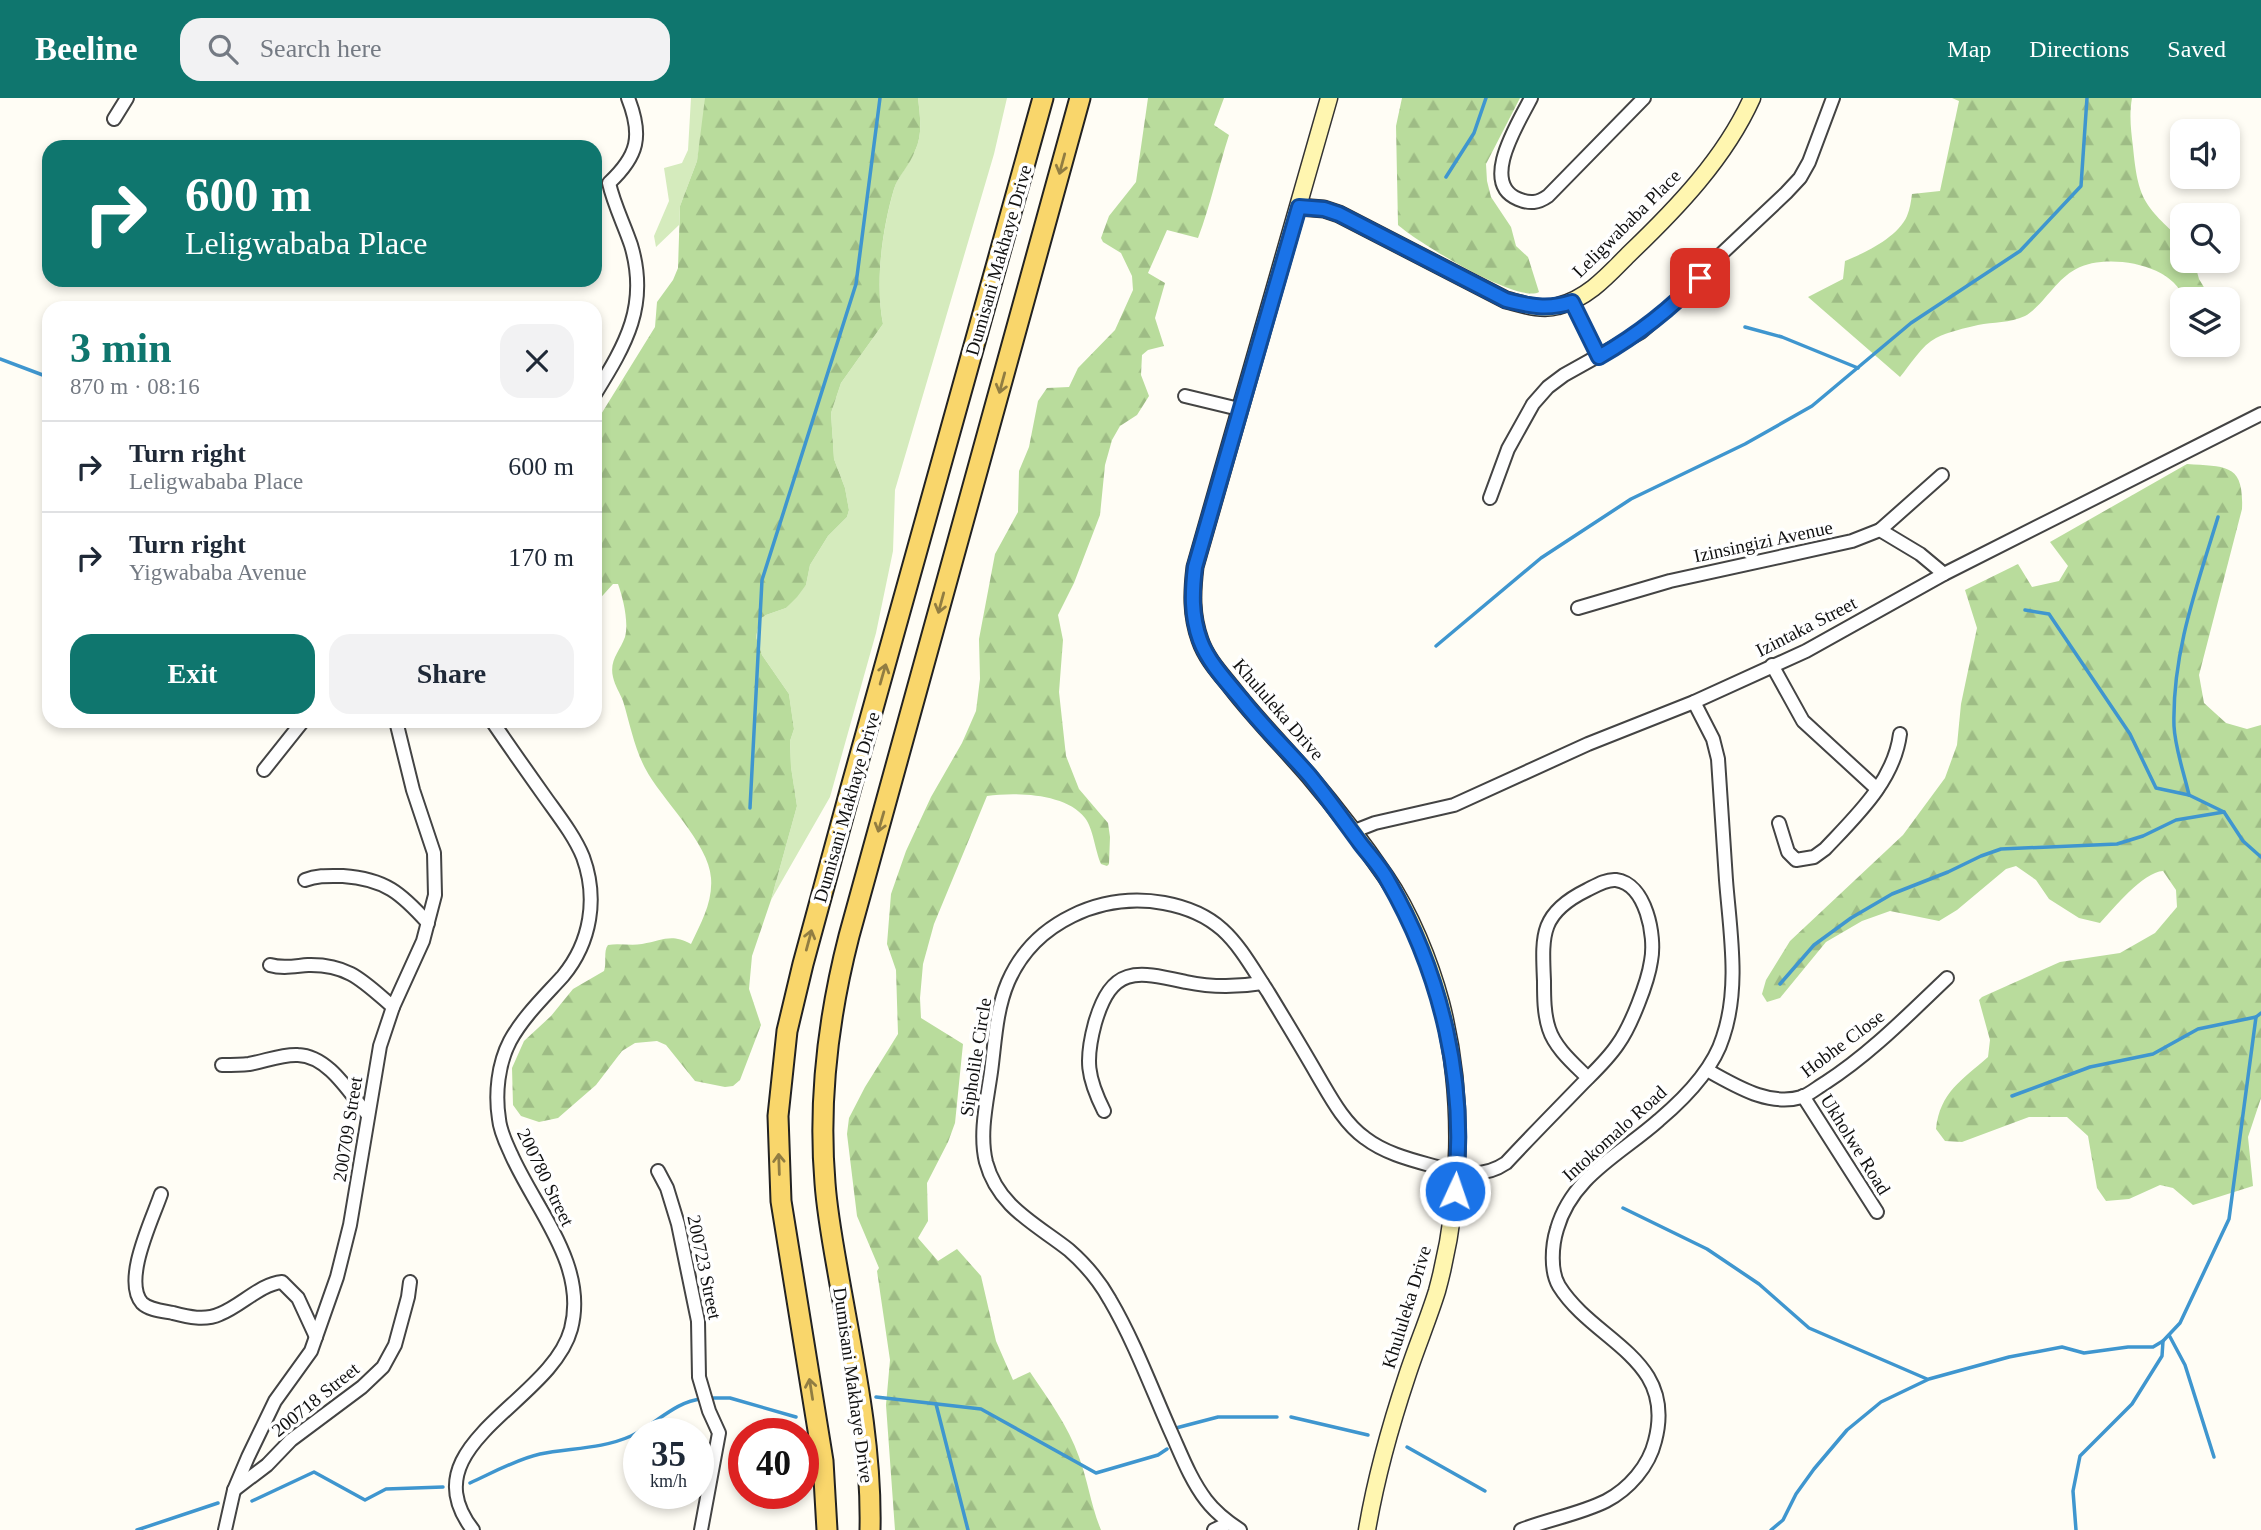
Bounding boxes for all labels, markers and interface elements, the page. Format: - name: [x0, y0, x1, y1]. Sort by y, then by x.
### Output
- search box: [180, 18, 670, 81]
- icon: search: [204, 30, 242, 68]
- text: Beeline: [35, 31, 138, 67]
- text: Search here: [260, 34, 382, 63]
- text: Map: [1947, 36, 1991, 62]
- text: Directions: [2029, 36, 2129, 62]
- text: Saved: [2167, 36, 2226, 62]
- map controls: [2170, 119, 2240, 357]
- button: sound: [2170, 119, 2240, 189]
- one-way arrow: [1055, 152, 1068, 175]
- street label: Dumisani Makhaye Drive: [961, 162, 1036, 358]
- street label: Leligwababa Place: [1568, 165, 1685, 282]
- text: 600 m: [185, 167, 312, 222]
- icon: right: [70, 168, 161, 259]
- button: search: [2170, 203, 2240, 273]
- text: Leligwababa Place: [185, 225, 428, 261]
- pin: [1670, 248, 1730, 308]
- icon: arrive: [1681, 259, 1719, 297]
- button: layers: [2170, 287, 2240, 357]
- button: close: [500, 324, 574, 398]
- text: 3 min: [70, 325, 172, 371]
- one-way arrow: [995, 371, 1008, 394]
- text: 870 m · 08:16: [70, 374, 200, 399]
- text: Turn right: [129, 439, 246, 468]
- icon: right: [70, 448, 108, 486]
- text: 600 m: [508, 452, 574, 481]
- text: Leligwababa Place: [129, 469, 303, 494]
- street label: Izinsingizi Avenue: [1692, 516, 1835, 566]
- text: Turn right: [129, 530, 246, 559]
- icon: right: [70, 539, 108, 577]
- text: 170 m: [508, 543, 574, 572]
- text: Yigwababa Avenue: [129, 560, 307, 585]
- one-way arrow: [934, 591, 947, 613]
- street label: Izintaka Street: [1752, 592, 1861, 661]
- button: Exit: [70, 634, 315, 714]
- button: Share: [329, 634, 574, 714]
- street label: Khululeka Drive: [1229, 654, 1328, 764]
- one-way arrow: [877, 663, 890, 685]
- street label: Dumisani Makhaye Drive: [809, 709, 884, 905]
- one-way arrow: [873, 811, 886, 833]
- one-way arrow: [803, 929, 816, 952]
- street label: Sipholile Circle: [956, 996, 995, 1118]
- street label: Hobhe Close: [1797, 1005, 1888, 1081]
- street label: 200709 Street: [329, 1074, 366, 1183]
- street label: Intokomalo Road: [1558, 1081, 1671, 1185]
- street label: Ukholwe Road: [1816, 1090, 1895, 1199]
- street label: 200780 Street: [513, 1125, 579, 1230]
- one-way arrow: [772, 1153, 785, 1176]
- position arrow: [1418, 1154, 1492, 1228]
- street label: 200723 Street: [683, 1213, 726, 1322]
- street label: Khululeka Drive: [1378, 1243, 1435, 1371]
- street label: Dumisani Makhaye Drive: [829, 1286, 878, 1484]
- street label: 200718 Street: [267, 1357, 364, 1441]
- one-way arrow: [804, 1378, 817, 1401]
- speed limit sign: 40: [728, 1418, 819, 1509]
- text: 35: [651, 1435, 686, 1474]
- text: km/h: [650, 1471, 687, 1491]

